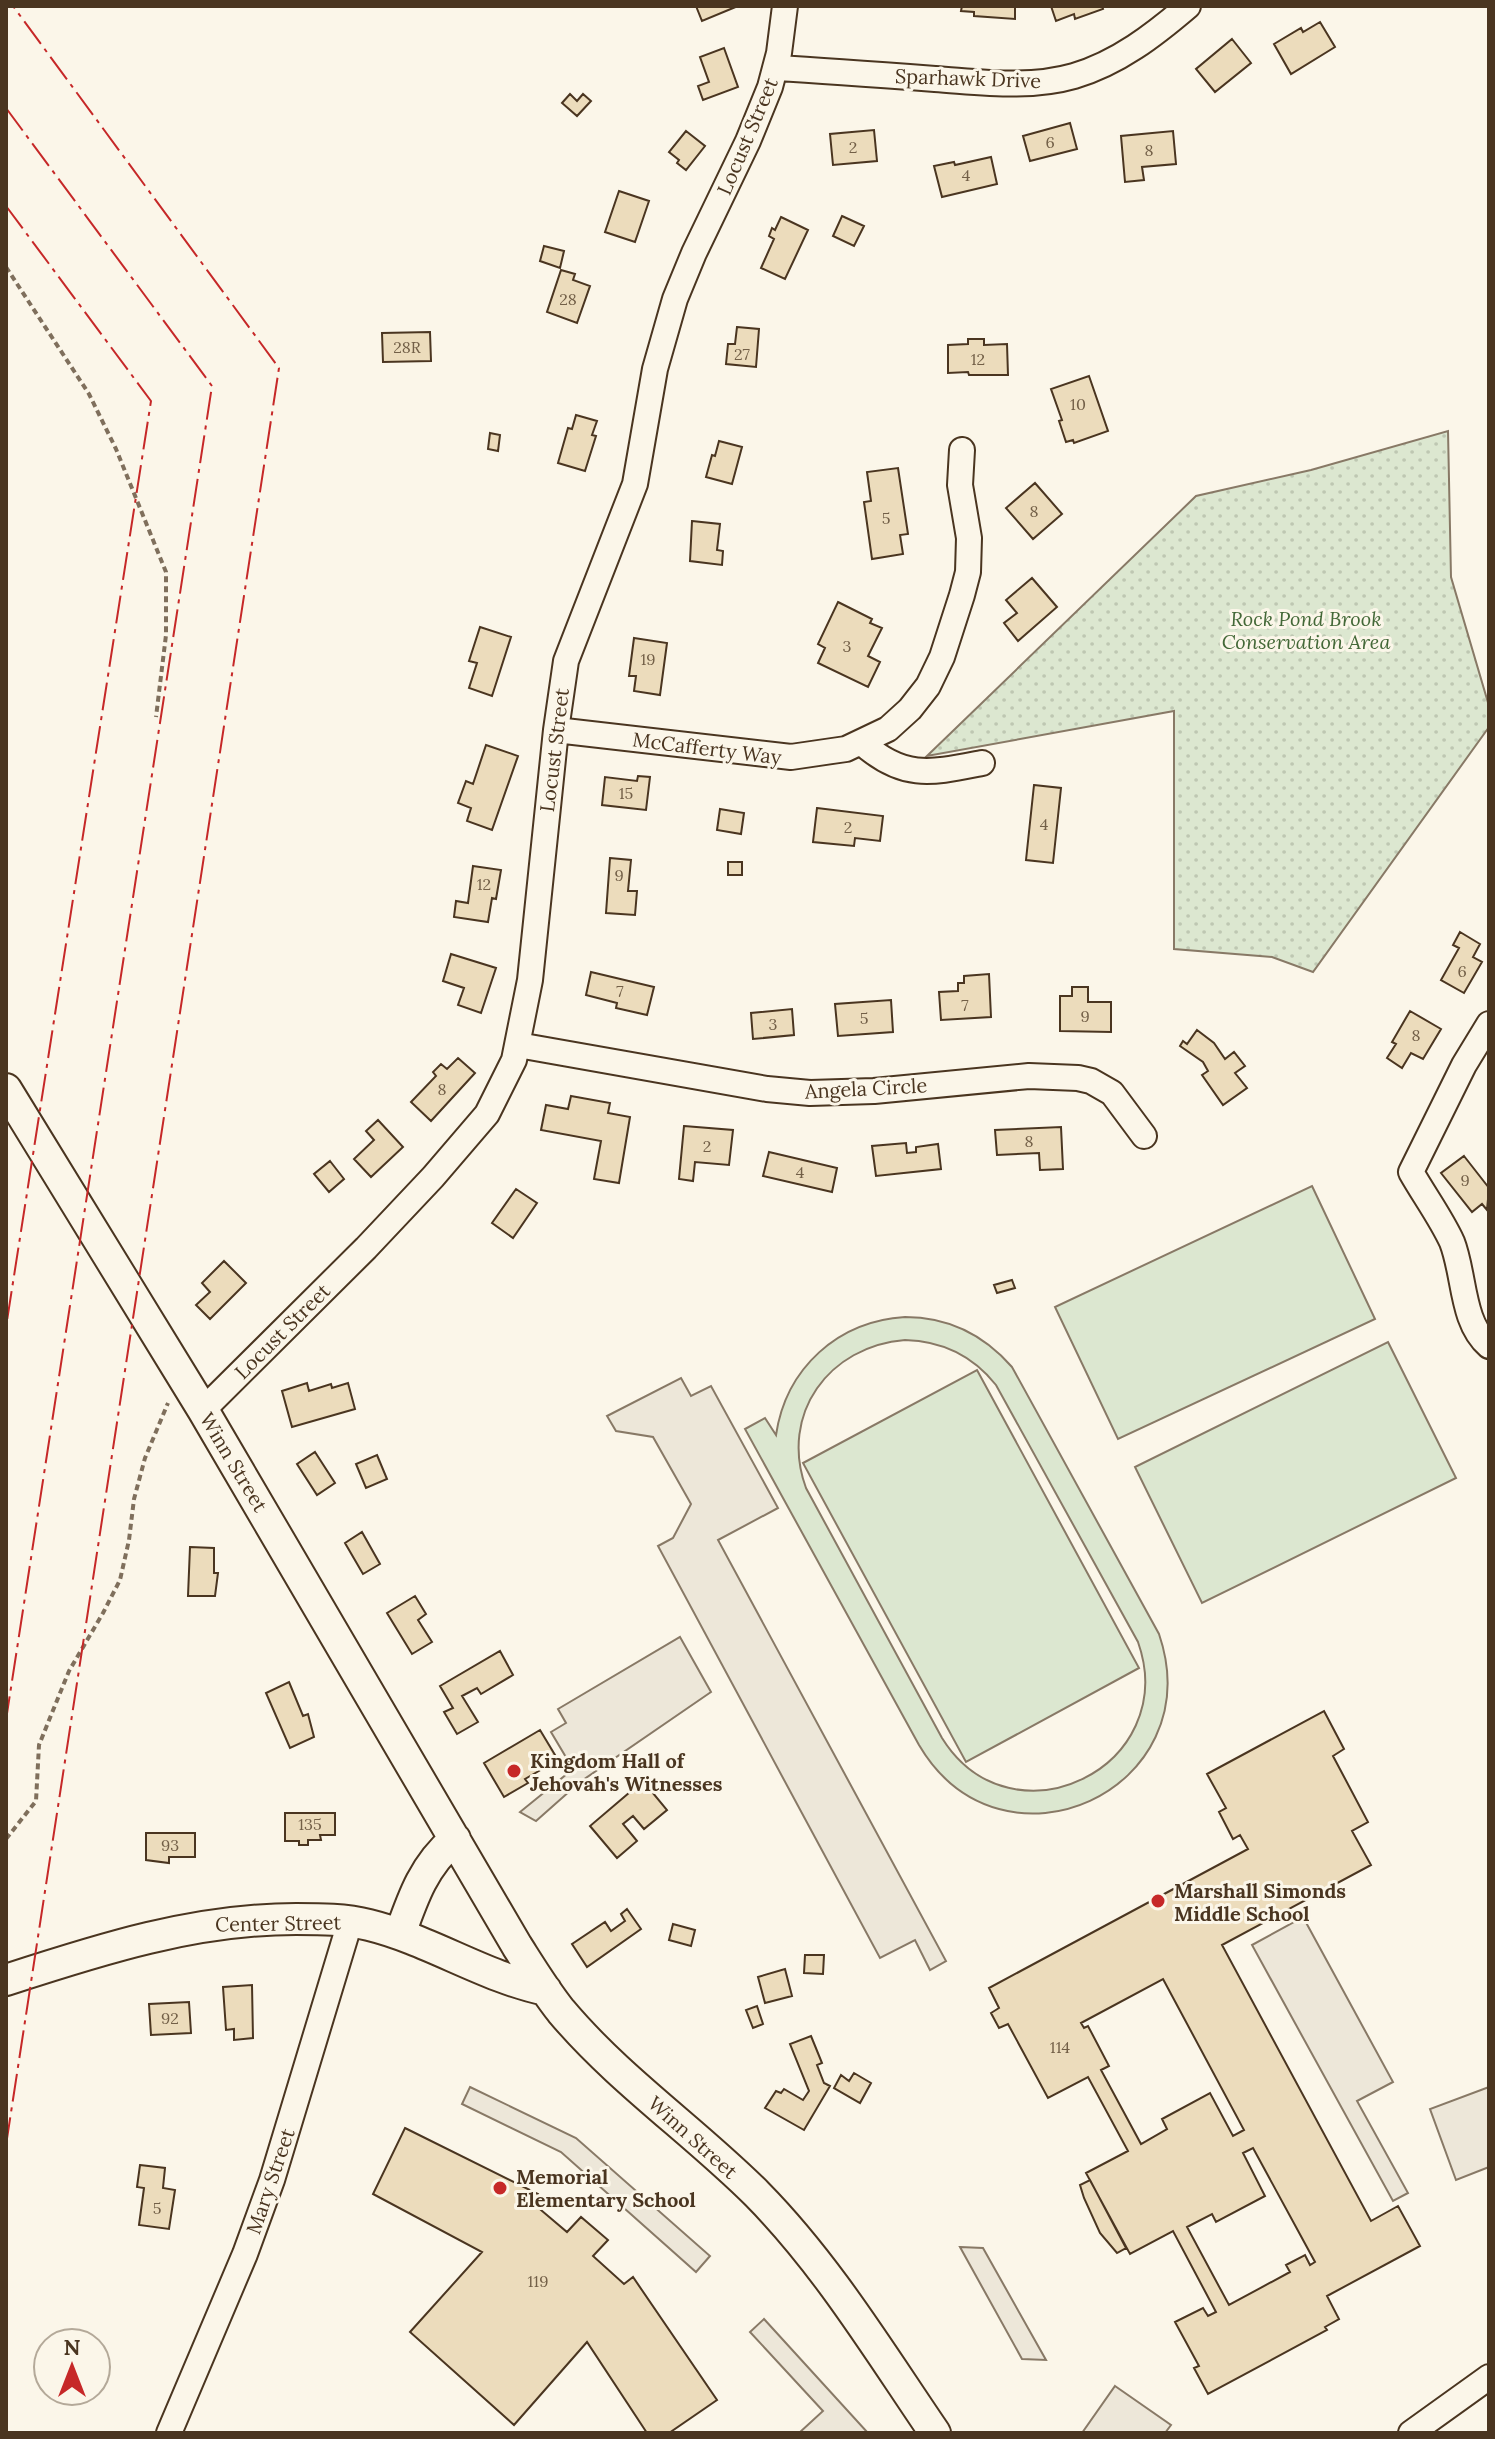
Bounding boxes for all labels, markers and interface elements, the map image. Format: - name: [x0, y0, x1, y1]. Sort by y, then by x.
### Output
- street label: Sparhawk Drive: [895, 63, 1042, 93]
- street label: Locust Street: [711, 73, 783, 198]
- house number: 6: [1045, 132, 1055, 152]
- house number: 2: [849, 137, 857, 157]
- house number: 8: [1145, 140, 1154, 160]
- house number: 4: [962, 165, 971, 185]
- house number: 28: [559, 289, 577, 309]
- house number: 28R: [393, 337, 422, 357]
- house number: 27: [734, 344, 751, 364]
- house number: 12: [971, 349, 985, 369]
- house number: 10: [1070, 394, 1086, 414]
- house number: 8: [1030, 501, 1039, 521]
- house number: 5: [882, 508, 890, 528]
- park label: Rock Pond Brook Conservation Area: [1222, 606, 1390, 654]
- house number: 3: [843, 636, 852, 656]
- house number: 19: [640, 649, 656, 669]
- street label: Locust Street: [534, 686, 574, 813]
- street label: McCafferty Way: [631, 726, 783, 770]
- house number: 15: [619, 783, 633, 803]
- house number: 4: [1040, 814, 1049, 834]
- house number: 2: [844, 817, 852, 837]
- house number: 9: [614, 865, 624, 885]
- house number: 12: [477, 874, 491, 894]
- house number: 6: [1457, 961, 1467, 981]
- house number: 7: [616, 981, 624, 1001]
- house number: 7: [961, 995, 969, 1015]
- house number: 9: [1080, 1006, 1090, 1026]
- house number: 5: [860, 1008, 868, 1028]
- house number: 3: [769, 1014, 778, 1034]
- house number: 8: [1412, 1025, 1421, 1045]
- street label: Angela Circle: [803, 1072, 928, 1104]
- house number: 8: [438, 1079, 447, 1099]
- house number: 8: [1025, 1131, 1034, 1151]
- house number: 2: [703, 1136, 711, 1156]
- house number: 4: [796, 1162, 805, 1182]
- house number: 9: [1460, 1170, 1470, 1190]
- street label: Locust Street: [229, 1278, 335, 1384]
- street label: Winn Street: [195, 1408, 274, 1516]
- place label: Kingdom Hall of Jehovah's Witnesses: [530, 1748, 723, 1796]
- marker: Kingdom Hall of Jehovah's Witnesses: [505, 1762, 523, 1780]
- house number: 135: [298, 1814, 322, 1834]
- house number: 93: [161, 1835, 179, 1855]
- place label: Marshall Simonds Middle School: [1174, 1878, 1346, 1926]
- marker: Marshall Simonds Middle School: [1149, 1892, 1167, 1910]
- street label: Center Street: [215, 1909, 341, 1937]
- house number: 92: [161, 2008, 179, 2028]
- house number: 114: [1050, 2037, 1070, 2057]
- street label: Winn Street: [643, 2090, 743, 2184]
- street label: Mary Street: [240, 2125, 300, 2237]
- place label: Memorial Elementary School: [516, 2164, 696, 2212]
- marker: Memorial Elementary School: [491, 2179, 509, 2197]
- house number: 5: [153, 2198, 161, 2218]
- house number: 119: [528, 2271, 548, 2291]
- north arrow: [32, 2327, 112, 2407]
- text: N: [63, 2333, 81, 2361]

